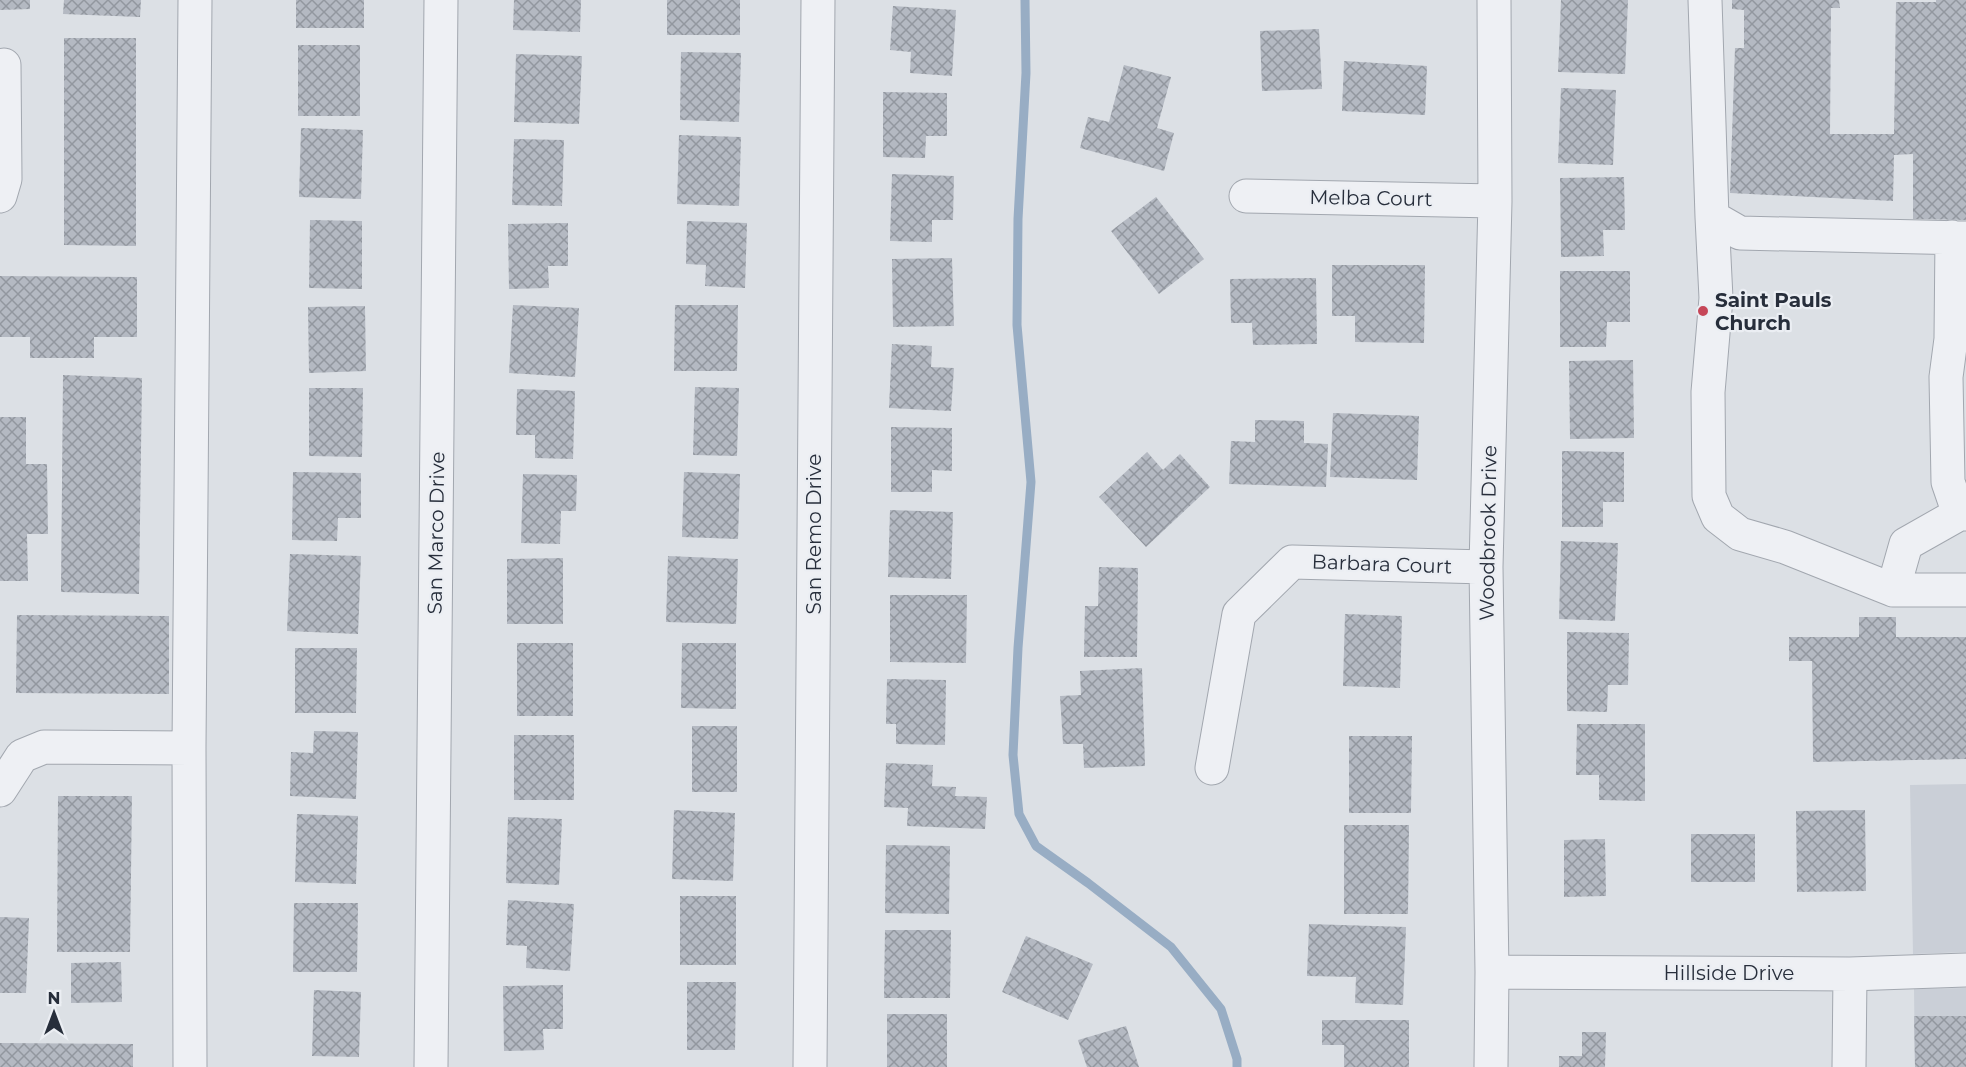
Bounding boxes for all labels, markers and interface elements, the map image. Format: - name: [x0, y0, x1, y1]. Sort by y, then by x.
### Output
- street label: Melba Court: [1309, 185, 1433, 211]
- place label: Saint Pauls Church: [1715, 288, 1832, 335]
- marker: Saint Pauls Church: [1696, 304, 1710, 318]
- street label: Woodbrook Drive: [1474, 445, 1502, 621]
- street label: San Marco Drive: [423, 451, 449, 615]
- street label: San Remo Drive: [802, 454, 826, 614]
- street label: Barbara Court: [1311, 550, 1453, 578]
- street label: Hillside Drive: [1664, 961, 1794, 985]
- north arrow: [24, 983, 84, 1043]
- text: N: [48, 989, 60, 1008]

